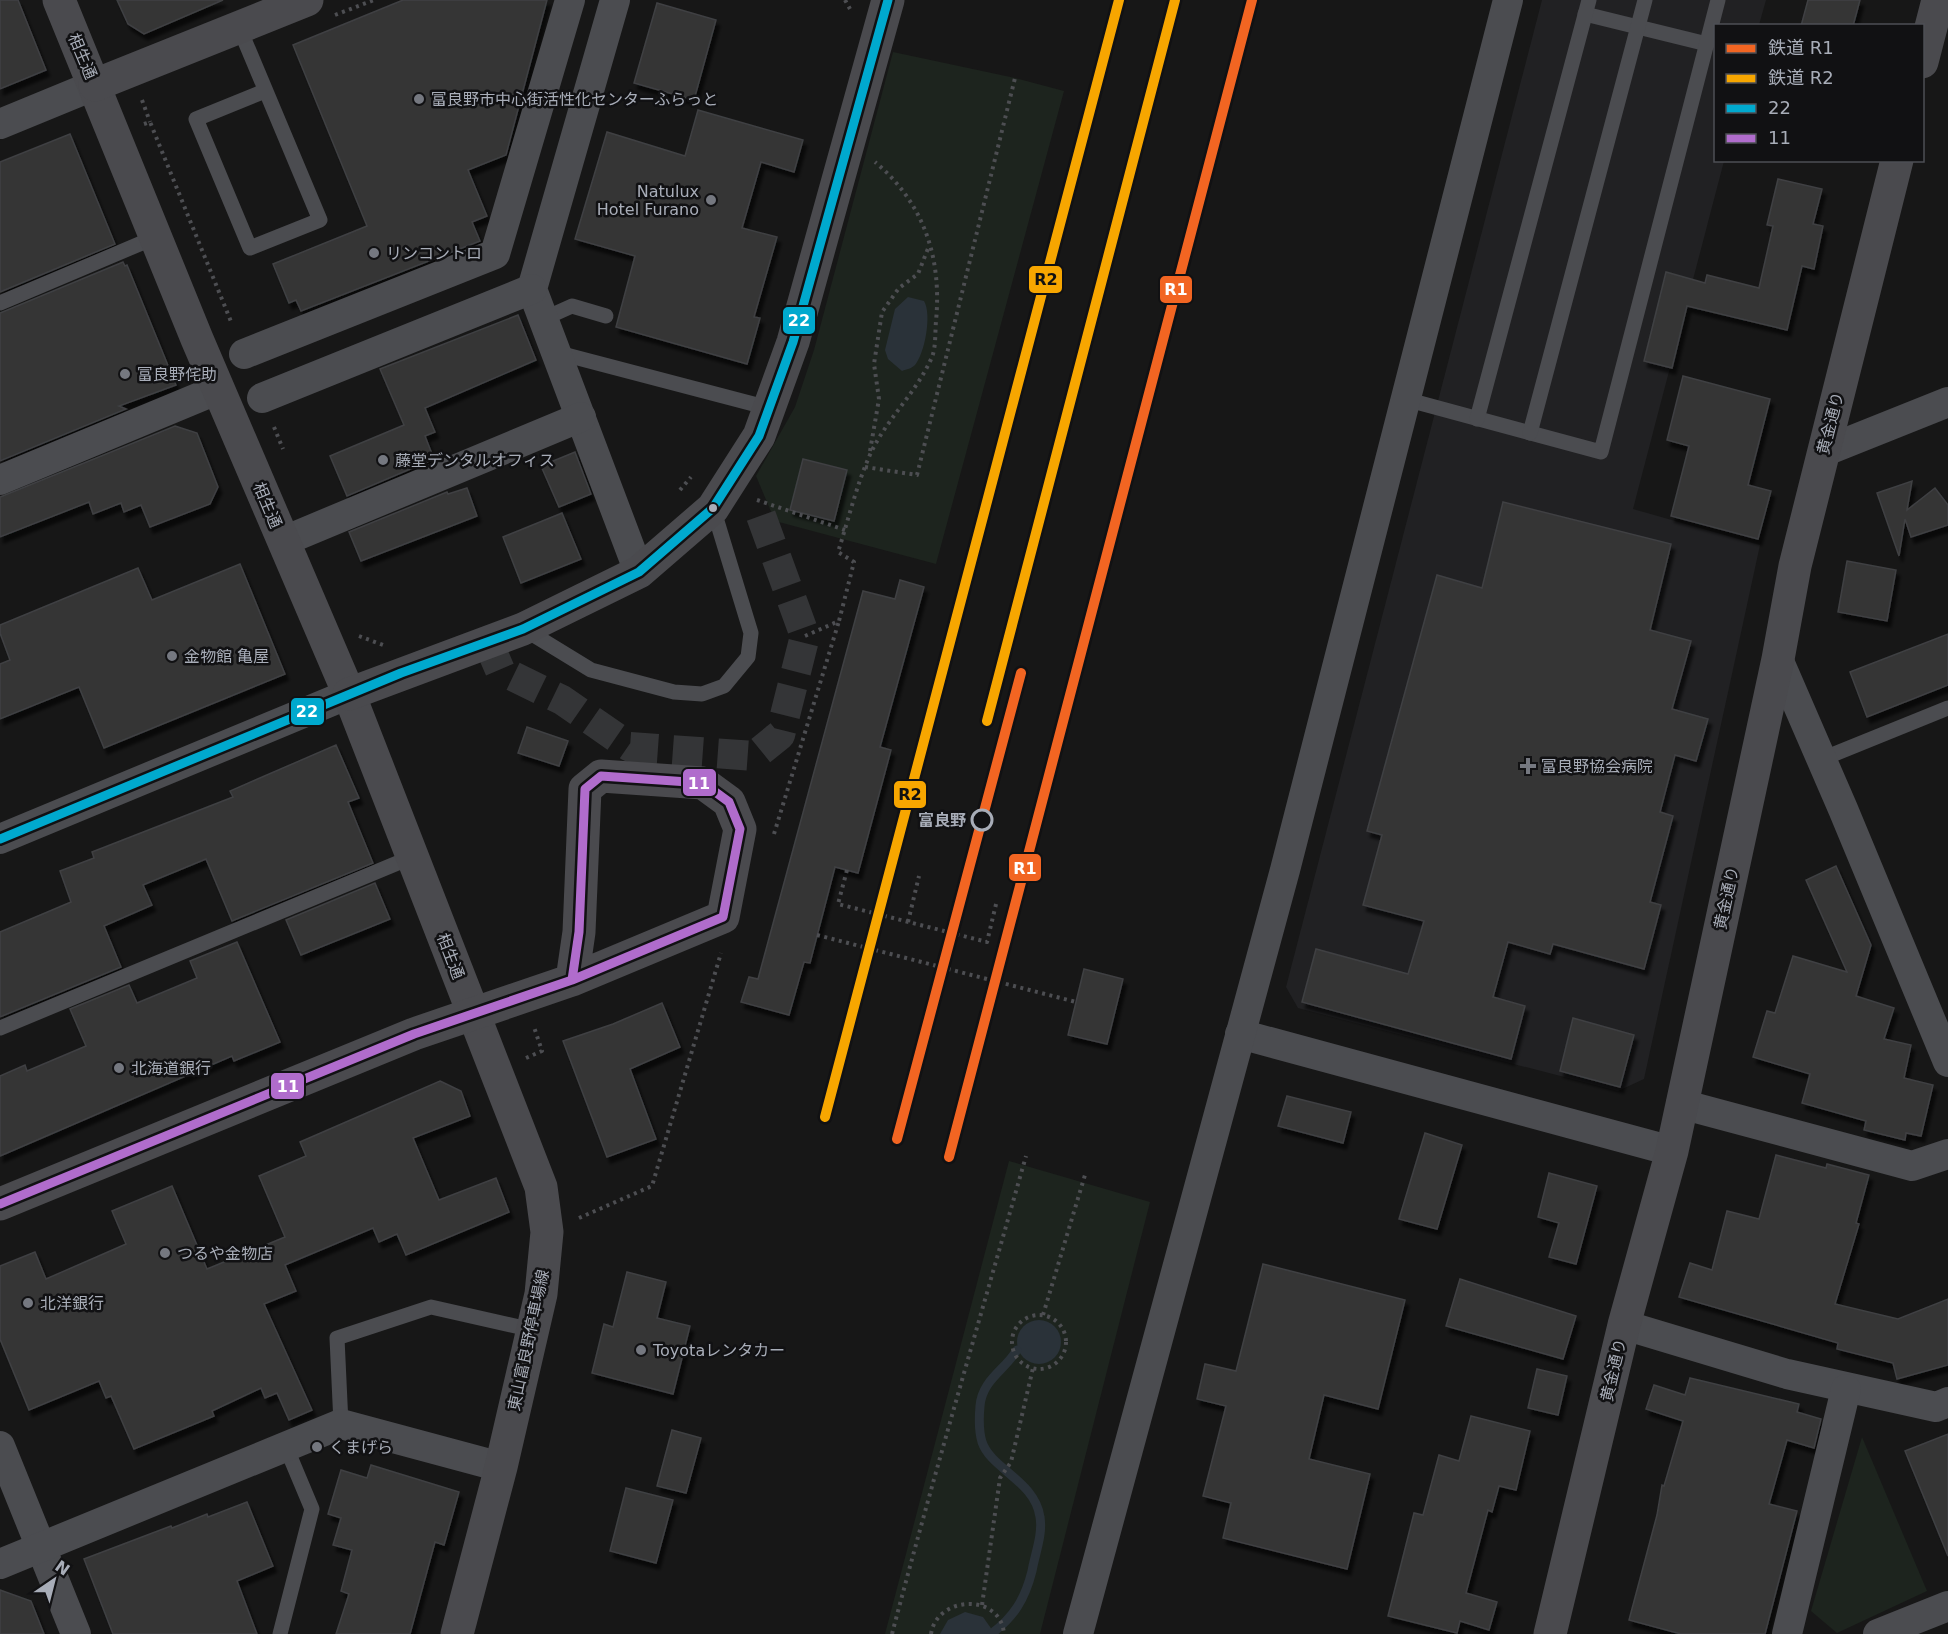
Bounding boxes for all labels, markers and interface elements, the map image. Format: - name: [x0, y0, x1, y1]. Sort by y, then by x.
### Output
- legend: [1714, 24, 1924, 162]
- street label: 相生通: [64, 30, 101, 82]
- text: 鉄道 R1: [1768, 37, 1834, 58]
- text: 鉄道 R2: [1768, 67, 1834, 88]
- place label: 富良野市中心街活性化センターふらっと: [431, 90, 718, 109]
- marker: 富良野市中心街活性化センターふらっと: [412, 92, 426, 106]
- text: 22: [1768, 97, 1791, 118]
- text: 11: [1768, 127, 1791, 148]
- place label: Natulux Hotel Furano: [597, 182, 699, 219]
- marker: Natulux Hotel Furano: [704, 193, 718, 207]
- place label: リンコントロ: [386, 244, 482, 263]
- marker: リンコントロ: [367, 246, 381, 260]
- line badge: R2: [1028, 265, 1063, 294]
- text: R2: [1034, 270, 1058, 289]
- line badge: R1: [1159, 275, 1193, 304]
- text: R1: [1164, 280, 1188, 299]
- line badge: 22: [782, 306, 816, 335]
- text: 22: [788, 311, 810, 330]
- place label: 富良野侘助: [137, 365, 217, 384]
- marker: 富良野侘助: [118, 367, 132, 381]
- street label: 黄金通り: [1814, 390, 1847, 456]
- place label: 藤堂デンタルオフィス: [395, 451, 555, 470]
- marker: 藤堂デンタルオフィス: [376, 453, 390, 467]
- street label: 相生通: [249, 479, 286, 531]
- unlabelled marker: [707, 502, 719, 514]
- place label: 金物館 亀屋: [184, 647, 269, 666]
- marker: 金物館 亀屋: [165, 649, 179, 663]
- line badge: 22: [290, 697, 325, 726]
- text: 22: [296, 702, 318, 721]
- marker: 富良野協会病院: [1519, 757, 1537, 775]
- place label: 富良野協会病院: [1541, 757, 1653, 776]
- line badge: 11: [682, 768, 717, 797]
- text: 11: [688, 774, 710, 793]
- line badge: R2: [893, 780, 927, 809]
- text: R2: [898, 785, 922, 804]
- marker: 富良野: [971, 809, 993, 831]
- place label: 富良野: [918, 811, 966, 830]
- line badge: R1: [1008, 853, 1042, 882]
- text: R1: [1013, 859, 1037, 878]
- street label: 黄金通り: [1711, 865, 1742, 931]
- street label: 相生通: [433, 930, 468, 982]
- place label: 北海道銀行: [131, 1059, 211, 1078]
- marker: 北海道銀行: [112, 1061, 126, 1075]
- line badge: 11: [270, 1072, 305, 1100]
- text: 11: [277, 1077, 299, 1096]
- place label: つるや金物店: [177, 1244, 273, 1263]
- marker: つるや金物店: [158, 1246, 172, 1260]
- street label: 東山富良野停車場線: [504, 1268, 553, 1413]
- place label: 北洋銀行: [40, 1294, 104, 1313]
- marker: 北洋銀行: [21, 1296, 35, 1310]
- street label: 黄金通り: [1597, 1337, 1630, 1403]
- place label: Toyotaレンタカー: [652, 1341, 785, 1360]
- marker: Toyotaレンタカー: [634, 1343, 648, 1357]
- place label: くまげら: [329, 1438, 393, 1457]
- marker: くまげら: [310, 1440, 324, 1454]
- north arrow: [24, 1550, 84, 1610]
- text: N: [51, 1557, 73, 1580]

